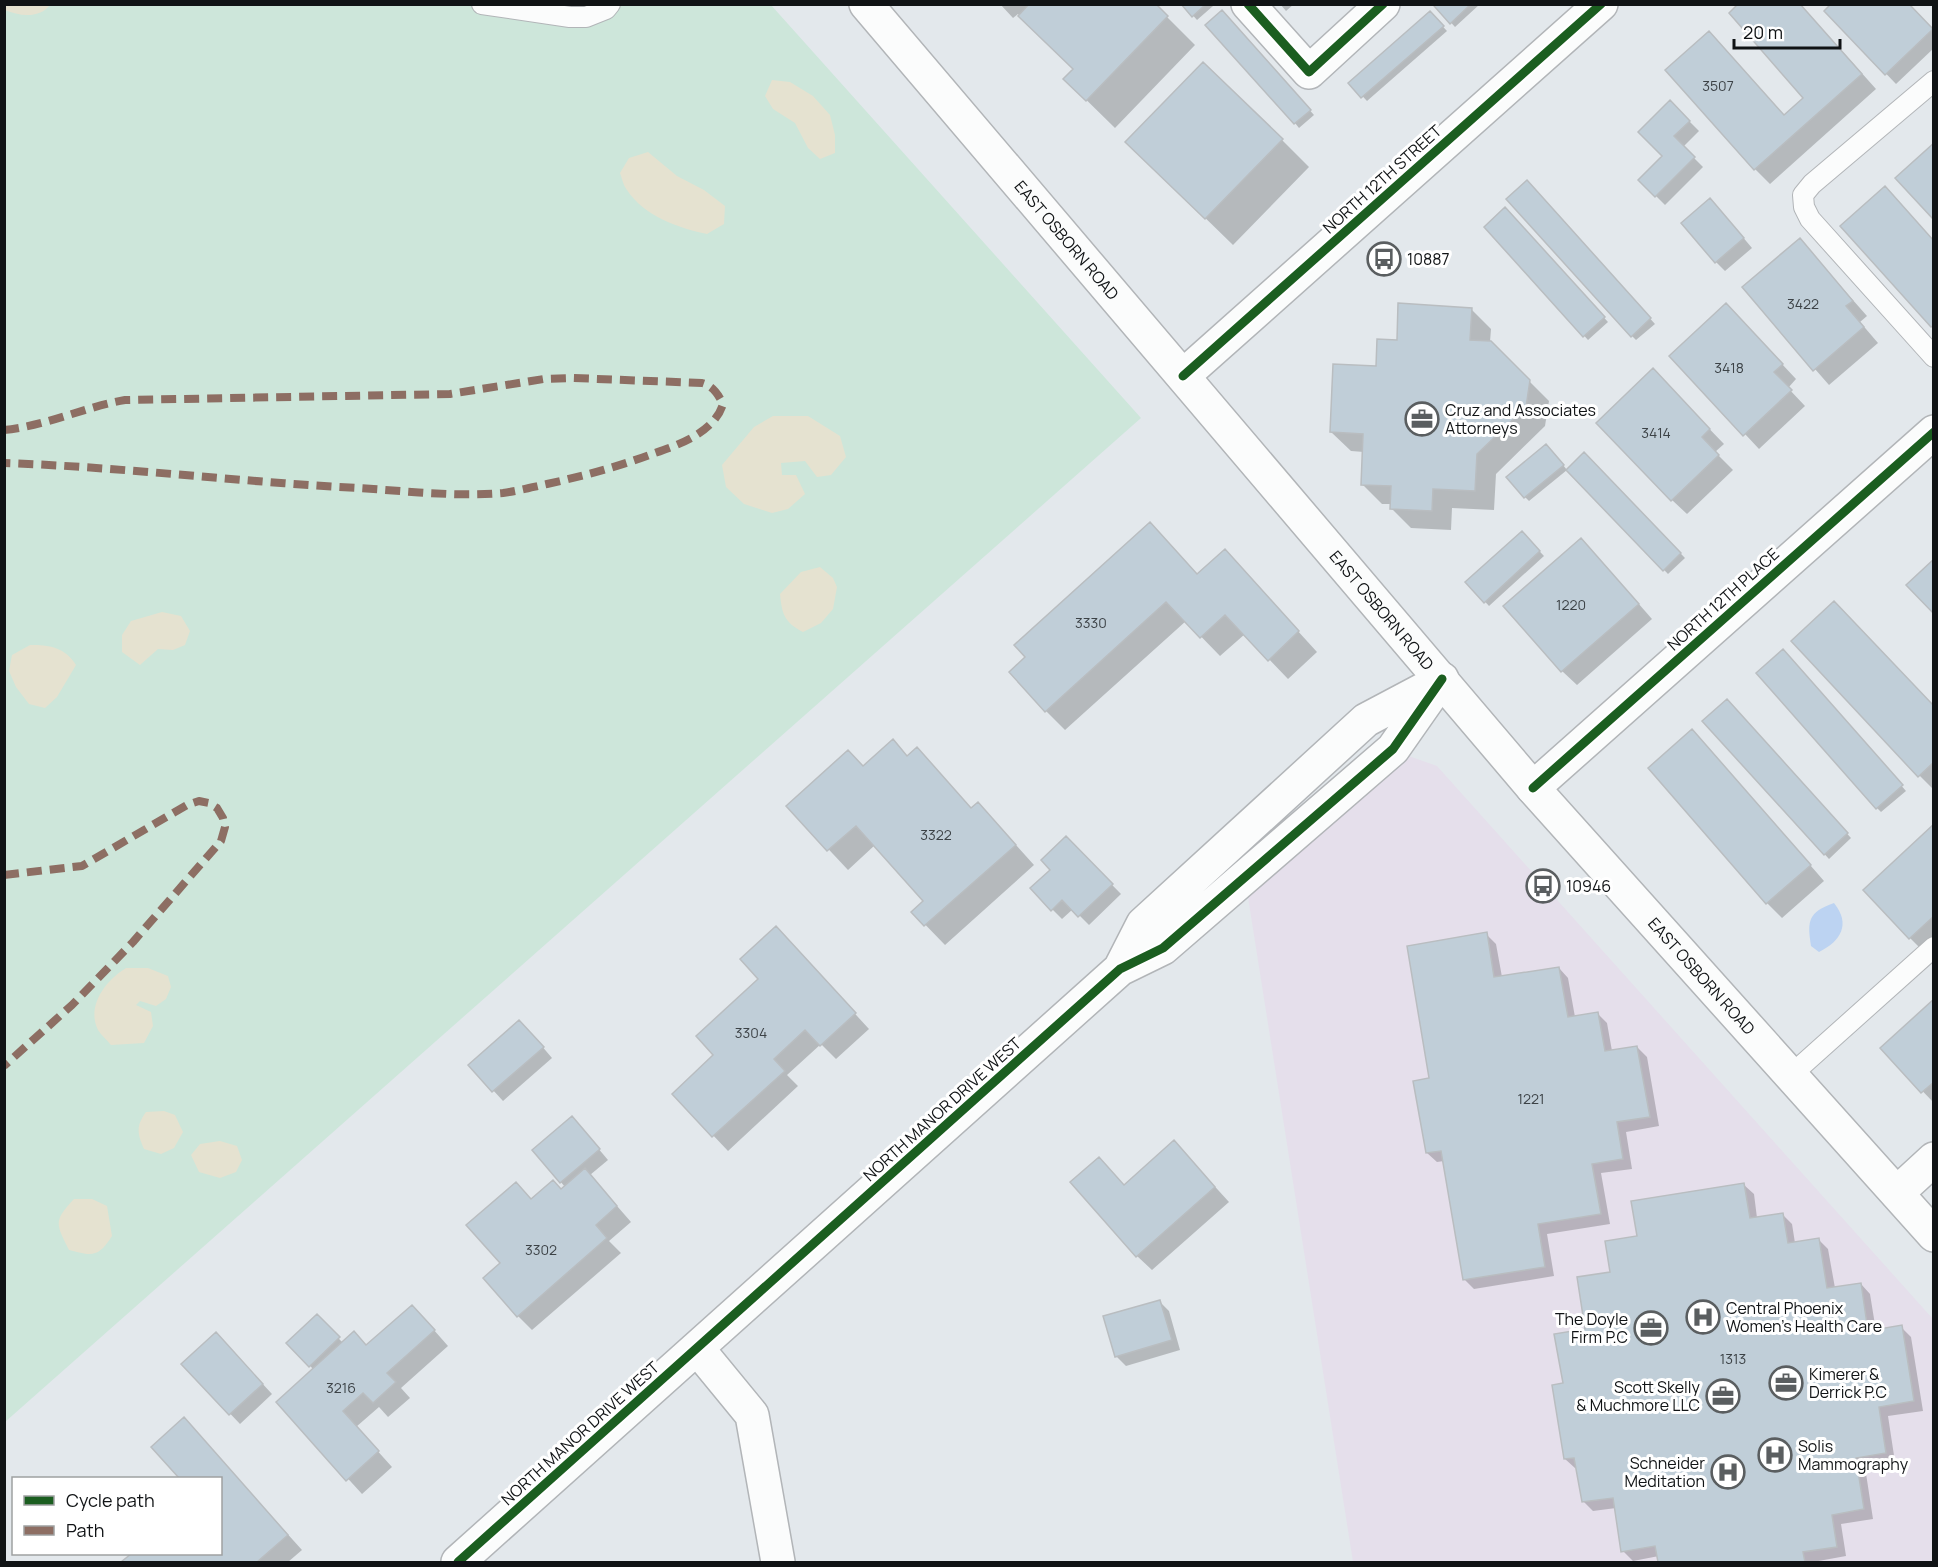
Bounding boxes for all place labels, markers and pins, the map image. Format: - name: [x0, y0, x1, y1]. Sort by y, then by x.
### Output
- bus stop icon: 10887: [1366, 241, 1402, 277]
- place label: 10887: [1407, 248, 1450, 270]
- place label: Cruz and Associates Attorneys: [1445, 399, 1596, 439]
- office icon: Cruz and Associates Attorneys: [1404, 401, 1440, 437]
- bus stop icon: 10946: [1525, 868, 1561, 904]
- place label: 10946: [1566, 875, 1611, 897]
- place label: Central Phoenix Women's Health Care: [1726, 1297, 1882, 1337]
- hospital icon: Central Phoenix Women's Health Care: [1685, 1299, 1721, 1335]
- place label: The Doyle Firm P.C: [1555, 1308, 1628, 1348]
- office icon: The Doyle Firm P.C: [1633, 1310, 1669, 1346]
- place label: Kimerer & Derrick P.C: [1809, 1363, 1887, 1403]
- office icon: Kimerer & Derrick P.C: [1768, 1365, 1804, 1401]
- place label: Scott Skelly & Muchmore LLC: [1576, 1376, 1701, 1416]
- office icon: Scott Skelly & Muchmore LLC: [1705, 1378, 1741, 1414]
- place label: Solis Mammography: [1798, 1435, 1909, 1475]
- hospital icon: Solis Mammography: [1757, 1437, 1793, 1473]
- place label: Schneider Meditation: [1625, 1452, 1705, 1492]
- hospital icon: Schneider Meditation: [1710, 1454, 1746, 1490]

